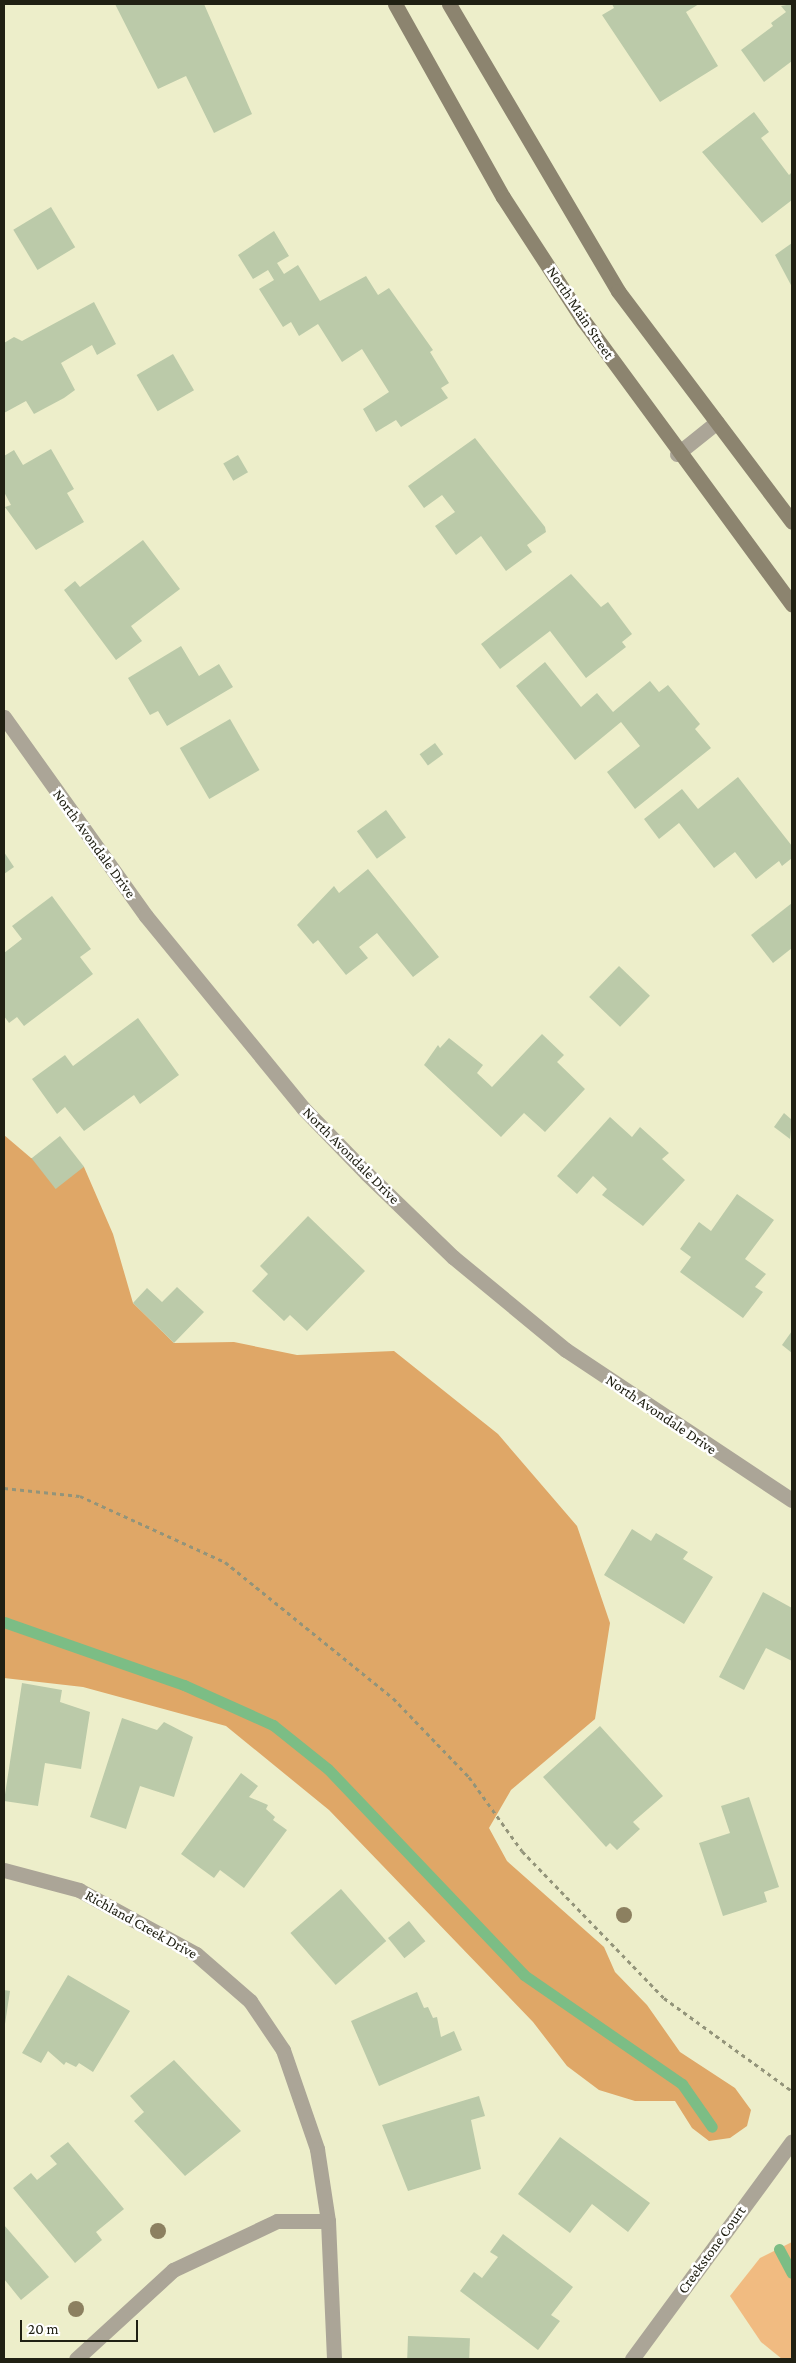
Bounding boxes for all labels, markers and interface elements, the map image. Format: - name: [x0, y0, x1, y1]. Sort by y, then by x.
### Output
- street label: North Main Street: [542, 263, 618, 363]
- street label: North Avondale Drive: [49, 786, 139, 902]
- street label: North Avondale Drive: [299, 1104, 403, 1208]
- street label: North Avondale Drive: [602, 1371, 720, 1459]
- street label: Richland Creek Drive: [82, 1887, 200, 1963]
- street label: Creekstone Court: [674, 2203, 750, 2297]
- scale bar: [22, 2310, 140, 2342]
- text: 20 m: [28, 2321, 59, 2337]

